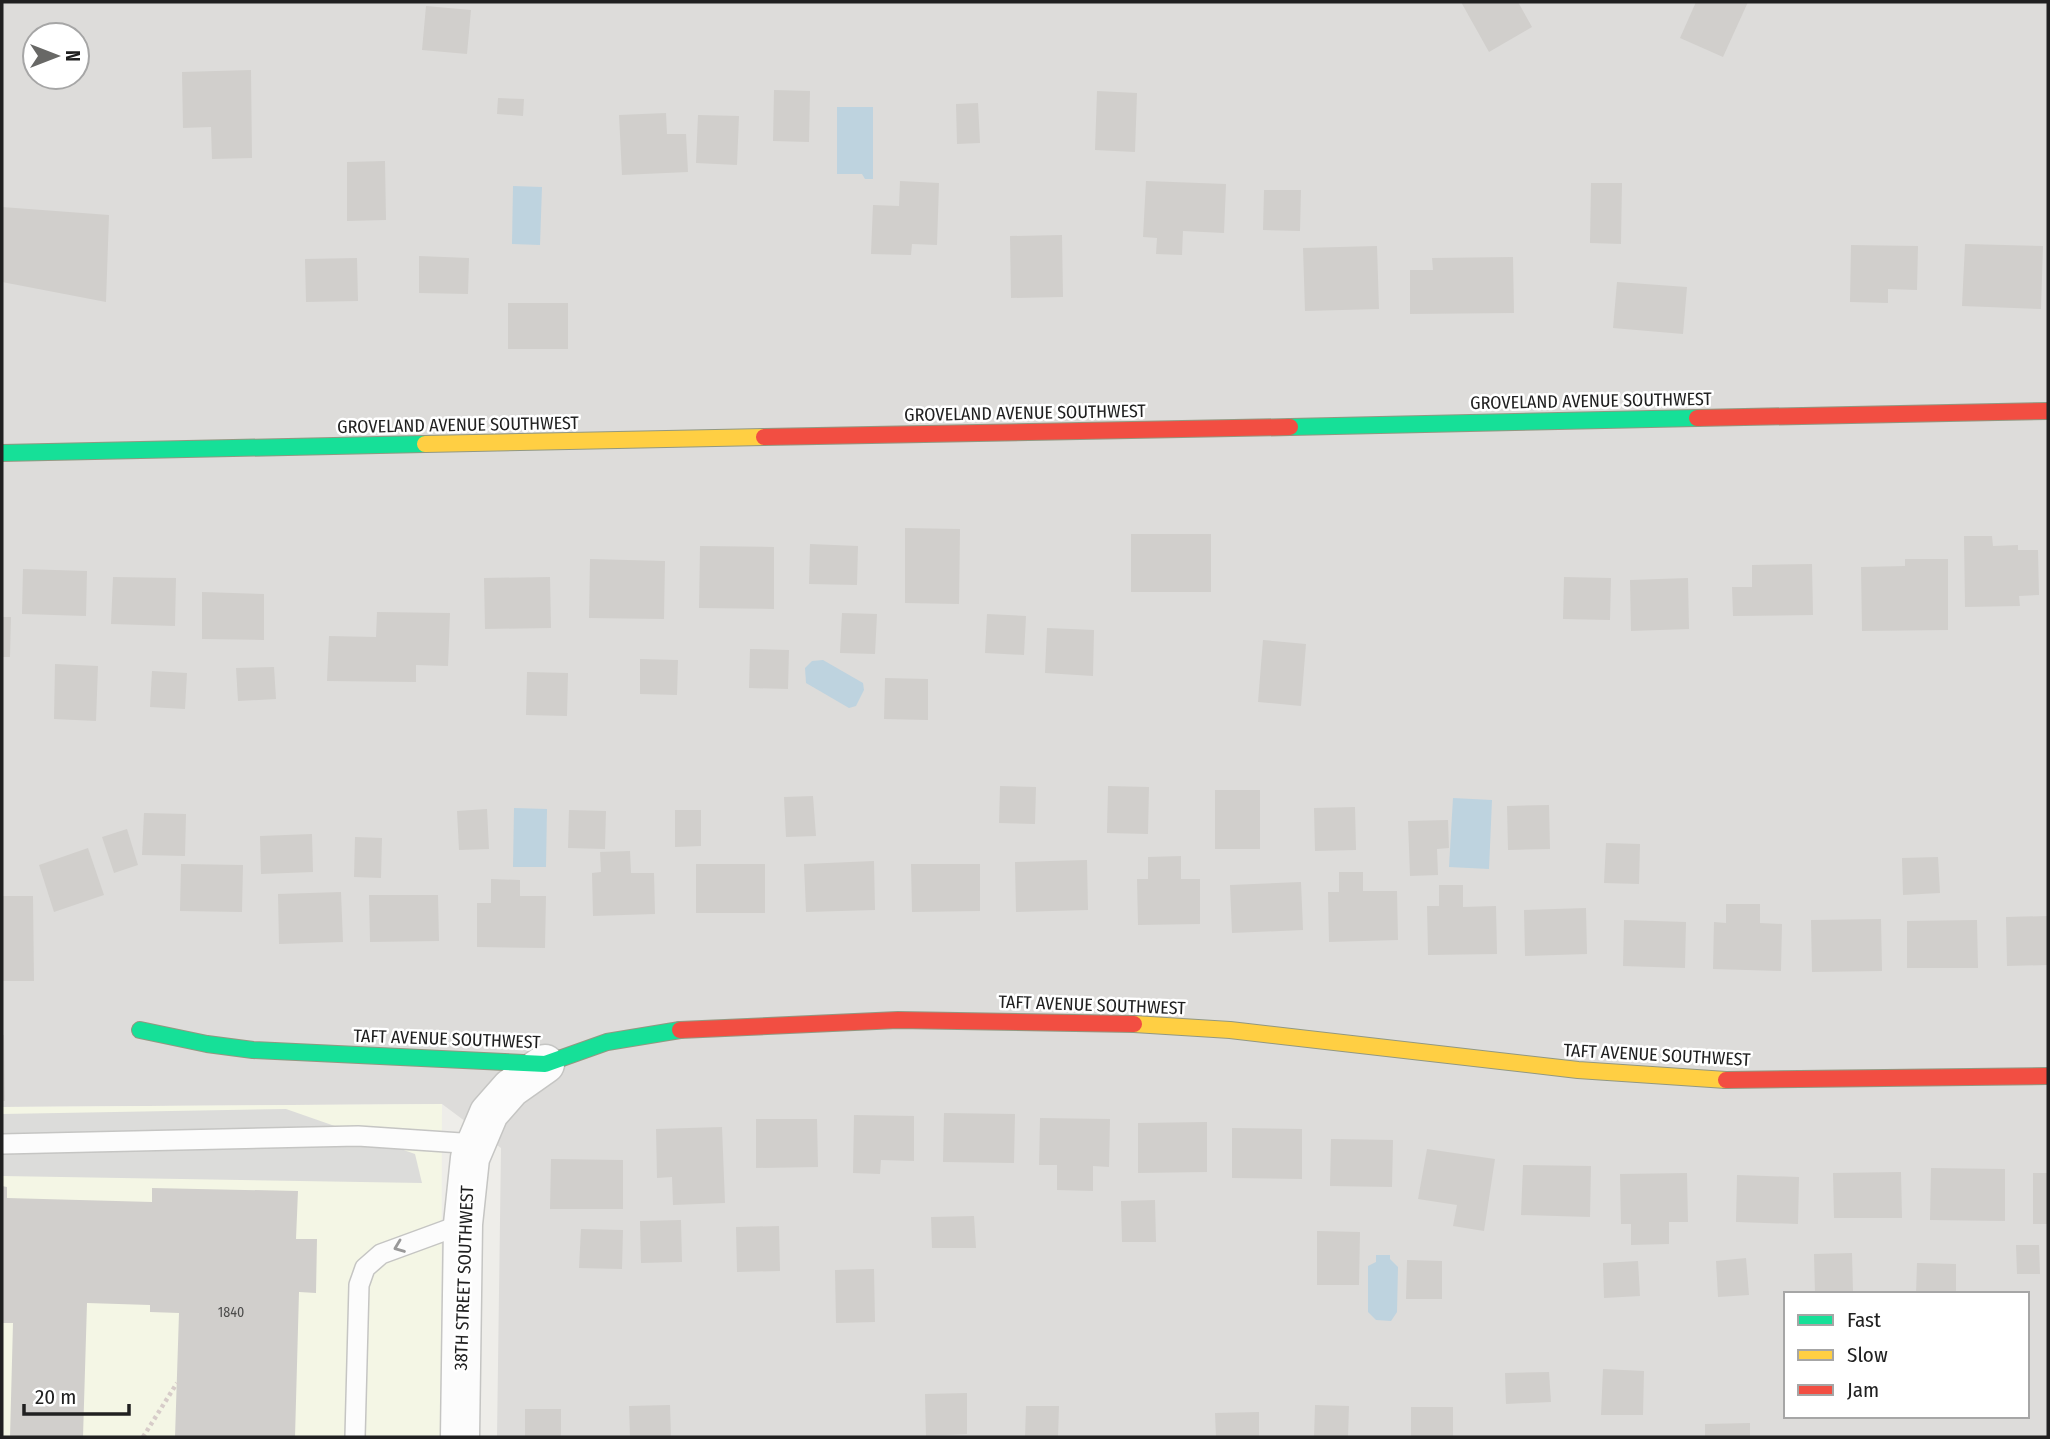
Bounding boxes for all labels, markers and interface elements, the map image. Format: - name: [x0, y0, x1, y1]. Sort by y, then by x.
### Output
- north arrow: [21, 21, 91, 91]
- text: N: [61, 50, 84, 62]
- street label: GROVELAND AVENUE SOUTHWEST: [1470, 388, 1713, 414]
- street label: GROVELAND AVENUE SOUTHWEST: [904, 400, 1147, 426]
- street label: GROVELAND AVENUE SOUTHWEST: [337, 412, 580, 438]
- street label: TAFT AVENUE SOUTHWEST: [998, 991, 1186, 1019]
- street label: TAFT AVENUE SOUTHWEST: [353, 1025, 541, 1053]
- street label: TAFT AVENUE SOUTHWEST: [1563, 1039, 1752, 1071]
- street label: 38TH STREET SOUTHWEST: [450, 1185, 478, 1371]
- one-way arrow: [393, 1239, 406, 1253]
- legend: [1784, 1292, 2029, 1418]
- house number: 1840: [218, 1304, 244, 1321]
- text: Fast: [1847, 1307, 1881, 1333]
- text: Slow: [1847, 1342, 1888, 1368]
- scale bar: [24, 1372, 130, 1416]
- text: Jam: [1847, 1377, 1879, 1403]
- text: 20 m: [35, 1384, 76, 1410]

